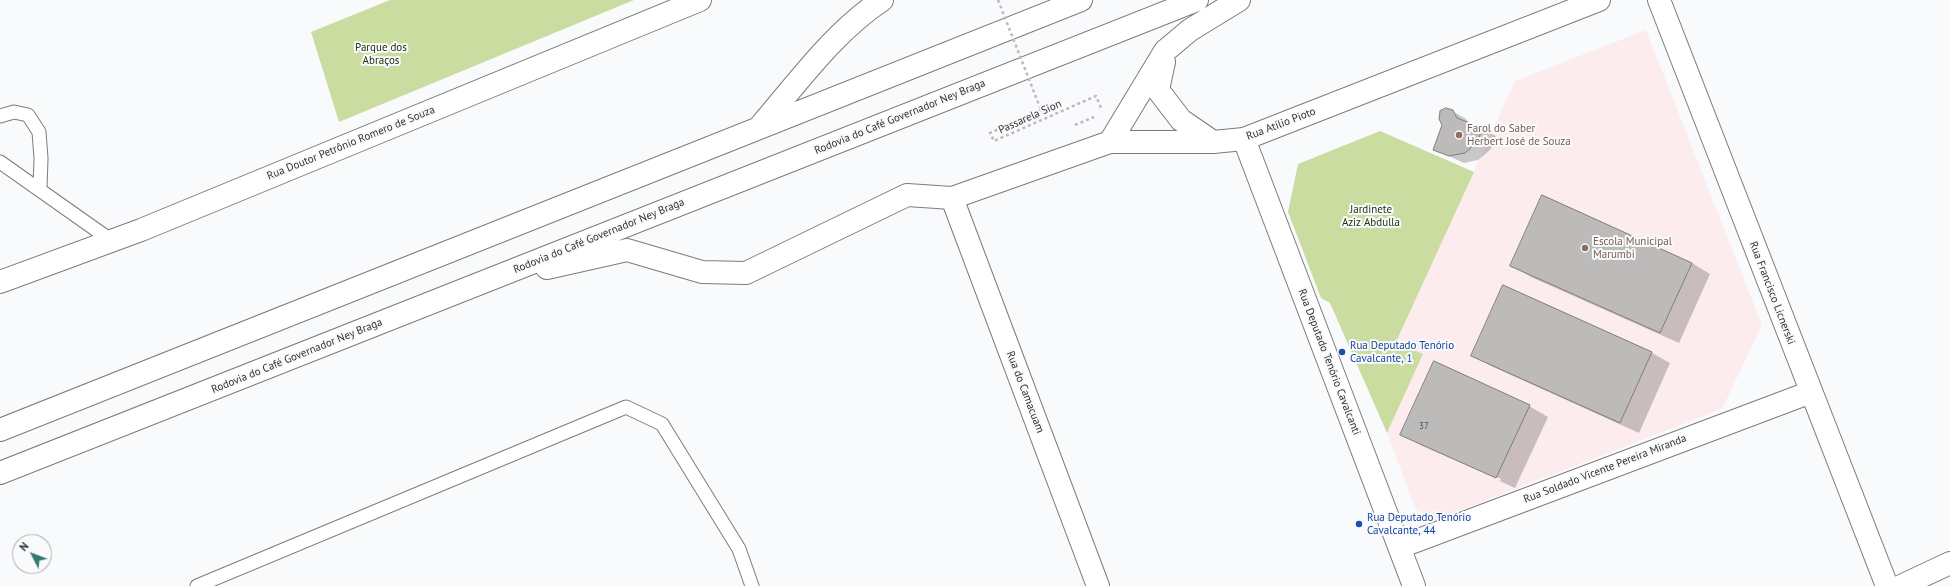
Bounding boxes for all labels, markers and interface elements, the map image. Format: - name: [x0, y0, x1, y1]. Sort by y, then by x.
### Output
- park label: Parque dos Abraços: [355, 41, 407, 67]
- street label: Rodovia do Café Governador Ney Braga: [813, 77, 987, 157]
- street label: Passarela Sion: [996, 97, 1064, 137]
- street label: Rua Doutor Petrônio Romero de Souza: [265, 103, 437, 183]
- street label: Rua Atílio Pioto: [1244, 105, 1318, 143]
- place label: Farol do Saber Herbert José de Souza: [1467, 122, 1571, 148]
- marker: Farol do Saber Herbert José de Souza: [1454, 130, 1464, 140]
- street label: Rodovia do Café Governador Ney Braga: [512, 196, 686, 276]
- park label: Jardinete Aziz Abdulla: [1342, 203, 1400, 229]
- place label: Escola Municipal Marumbi: [1593, 235, 1672, 261]
- street label: Rua Francisco Licnerski: [1746, 240, 1798, 346]
- marker: Escola Municipal Marumbi: [1580, 243, 1590, 253]
- street label: Rua Deputado Tenório Cavalcanti: [1295, 287, 1363, 437]
- street label: Rodovia do Café Governador Ney Braga: [210, 316, 384, 396]
- place label: Rua Deputado Tenório Cavalcante, 1: [1350, 339, 1454, 365]
- marker: Rua Deputado Tenório Cavalcante, 1: [1337, 347, 1347, 357]
- street label: Rua do Camacuam: [1003, 349, 1047, 435]
- house number: 37: [1419, 421, 1429, 431]
- street label: Rua Soldado Vicente Pereira Miranda: [1522, 432, 1688, 506]
- place label: Rua Deputado Tenório Cavalcante, 44: [1367, 511, 1471, 537]
- marker: Rua Deputado Tenório Cavalcante, 44: [1354, 519, 1364, 529]
- north arrow: [12, 534, 52, 574]
- text: N: [16, 539, 31, 554]

